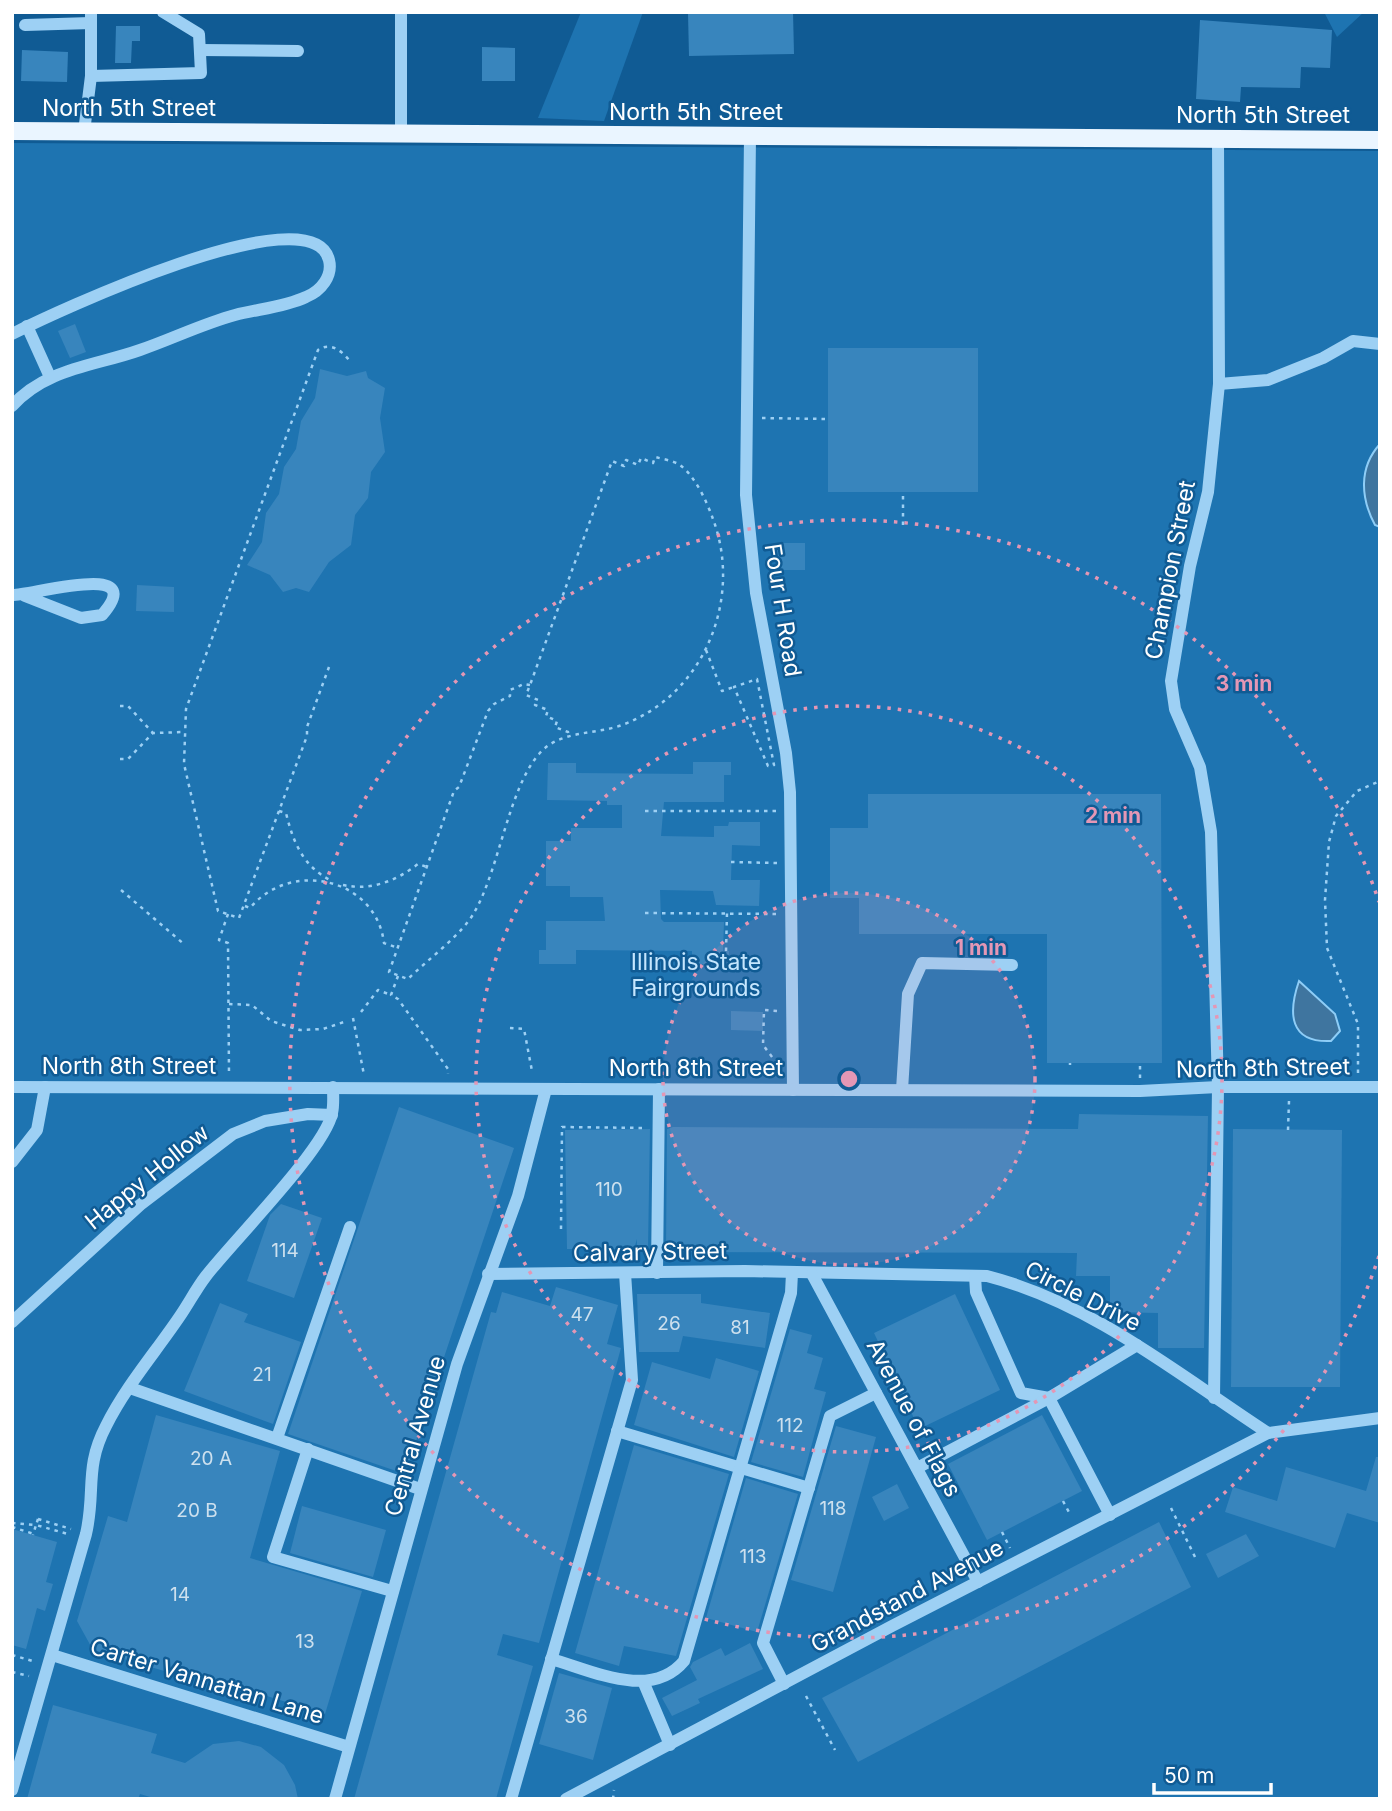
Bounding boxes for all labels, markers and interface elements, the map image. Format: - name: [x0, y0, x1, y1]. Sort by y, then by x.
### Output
- street label: North 5th Street: [42, 94, 217, 122]
- street label: North 5th Street: [609, 98, 784, 126]
- street label: North 5th Street: [1176, 101, 1351, 129]
- street label: Champion Street: [1139, 478, 1201, 662]
- street label: Four H Road: [759, 542, 807, 678]
- text: 3 min: [1216, 671, 1272, 696]
- text: 2 min: [1085, 803, 1141, 828]
- text: 1 min: [955, 935, 1007, 960]
- park label: Illinois State Fairgrounds: [631, 948, 761, 1002]
- street label: North 8th Street: [42, 1052, 217, 1080]
- street label: North 8th Street: [1176, 1052, 1351, 1084]
- street label: North 8th Street: [609, 1054, 784, 1082]
- centre of rings: [837, 1067, 861, 1091]
- street label: Happy Hollow: [79, 1118, 215, 1236]
- house number: 110: [595, 1178, 623, 1201]
- street label: Calvary Street: [573, 1237, 728, 1267]
- house number: 114: [271, 1239, 299, 1262]
- street label: Circle Drive: [1020, 1255, 1146, 1337]
- house number: 47: [570, 1303, 594, 1326]
- house number: 26: [657, 1312, 681, 1335]
- house number: 81: [730, 1316, 750, 1339]
- street label: Avenue of Flags: [861, 1334, 967, 1502]
- street label: Central Avenue: [379, 1352, 451, 1520]
- house number: 21: [252, 1363, 272, 1386]
- house number: 112: [776, 1414, 804, 1437]
- house number: 20 A: [190, 1447, 232, 1470]
- house number: 118: [819, 1497, 847, 1520]
- house number: 20 B: [176, 1499, 218, 1522]
- street label: Grandstand Avenue: [806, 1533, 1008, 1659]
- house number: 113: [739, 1545, 767, 1568]
- house number: 14: [170, 1583, 190, 1606]
- house number: 13: [295, 1630, 315, 1653]
- street label: Carter Vannattan Lane: [87, 1632, 327, 1730]
- house number: 36: [564, 1705, 588, 1728]
- scale bar: [1154, 1752, 1271, 1796]
- text: 50 m: [1164, 1763, 1214, 1788]

